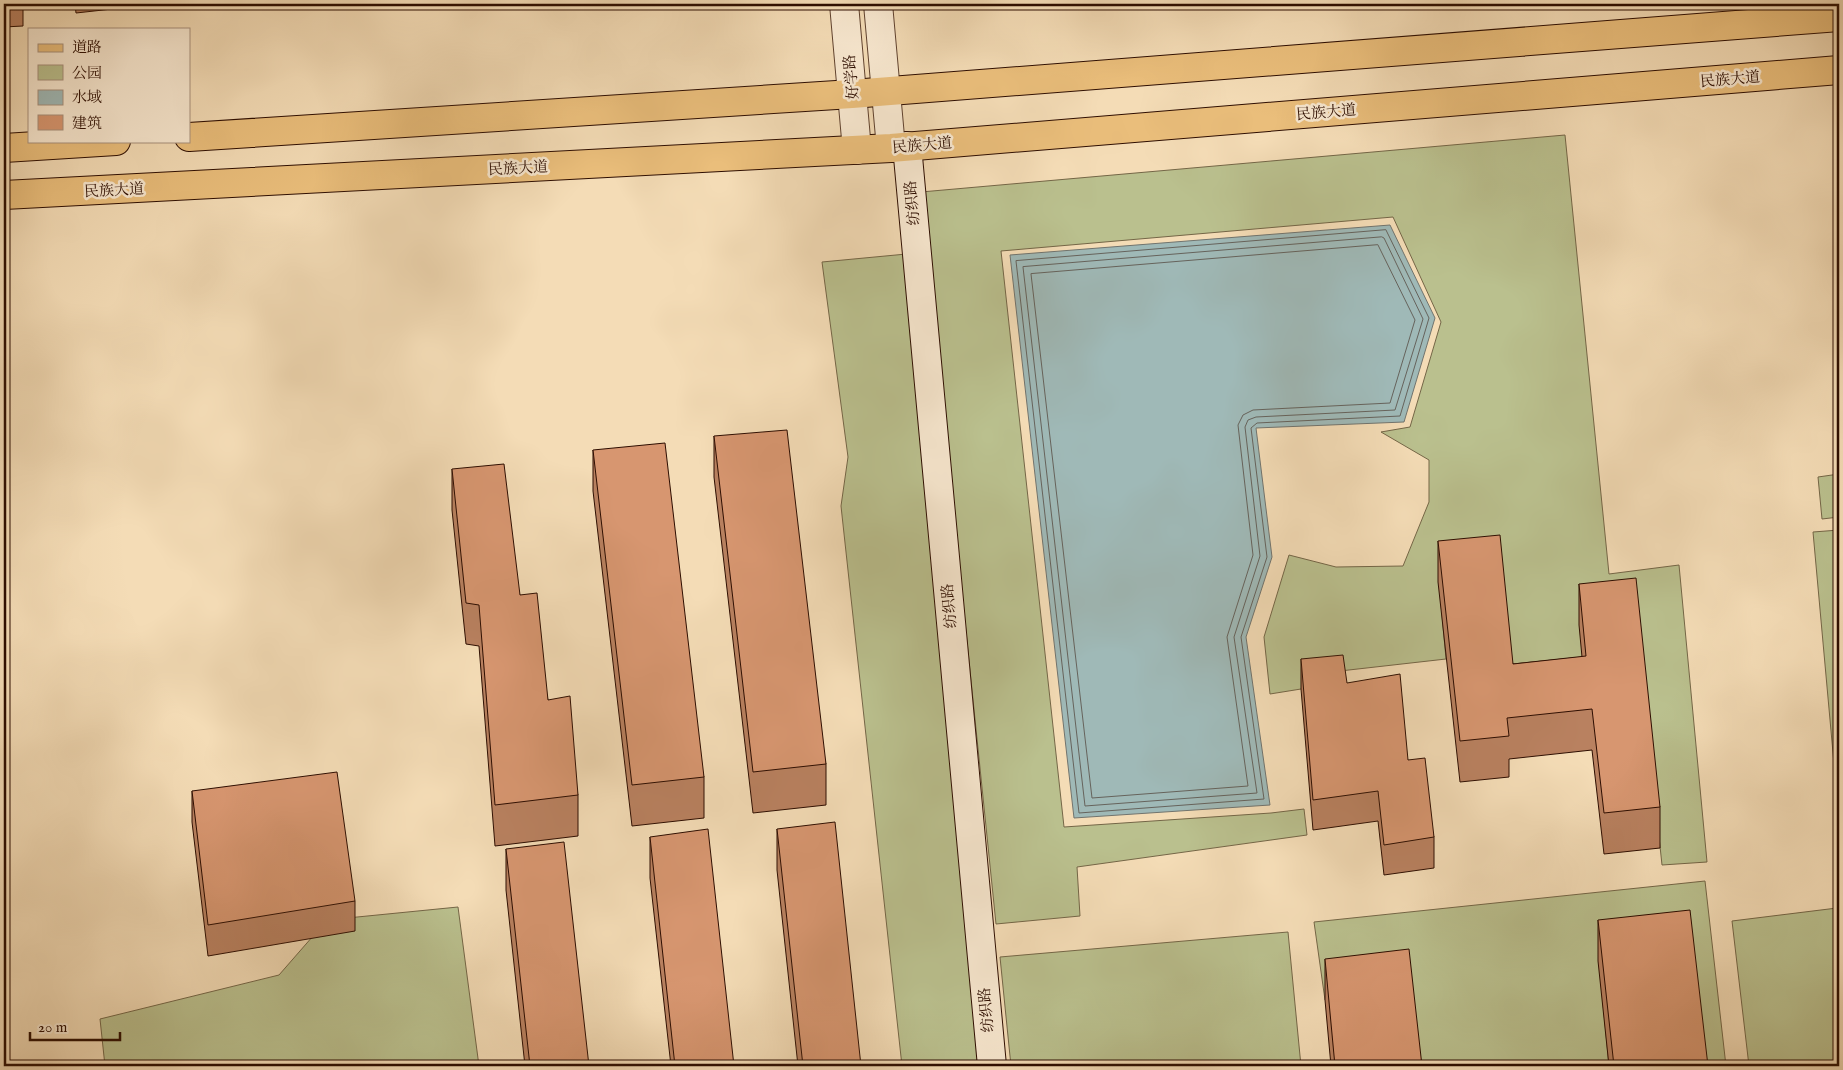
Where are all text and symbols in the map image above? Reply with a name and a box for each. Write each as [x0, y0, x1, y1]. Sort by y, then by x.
legend [28, 28, 190, 142]
text: 道路 [72, 38, 102, 57]
street label: 好学路 [840, 54, 863, 100]
text: 公园 [72, 64, 102, 83]
street label: 民族大道 [1699, 67, 1761, 92]
text: 水域 [72, 88, 102, 107]
street label: 民族大道 [1295, 100, 1357, 125]
text: 建筑 [72, 114, 102, 133]
street label: 民族大道 [891, 133, 953, 158]
street label: 民族大道 [488, 157, 548, 180]
street label: 民族大道 [84, 179, 144, 202]
street label: 纺织路 [901, 180, 924, 226]
street label: 纺织路 [938, 583, 961, 629]
street label: 纺织路 [975, 987, 998, 1033]
scale bar [30, 1010, 120, 1042]
text: 20 m [38, 1018, 68, 1037]

